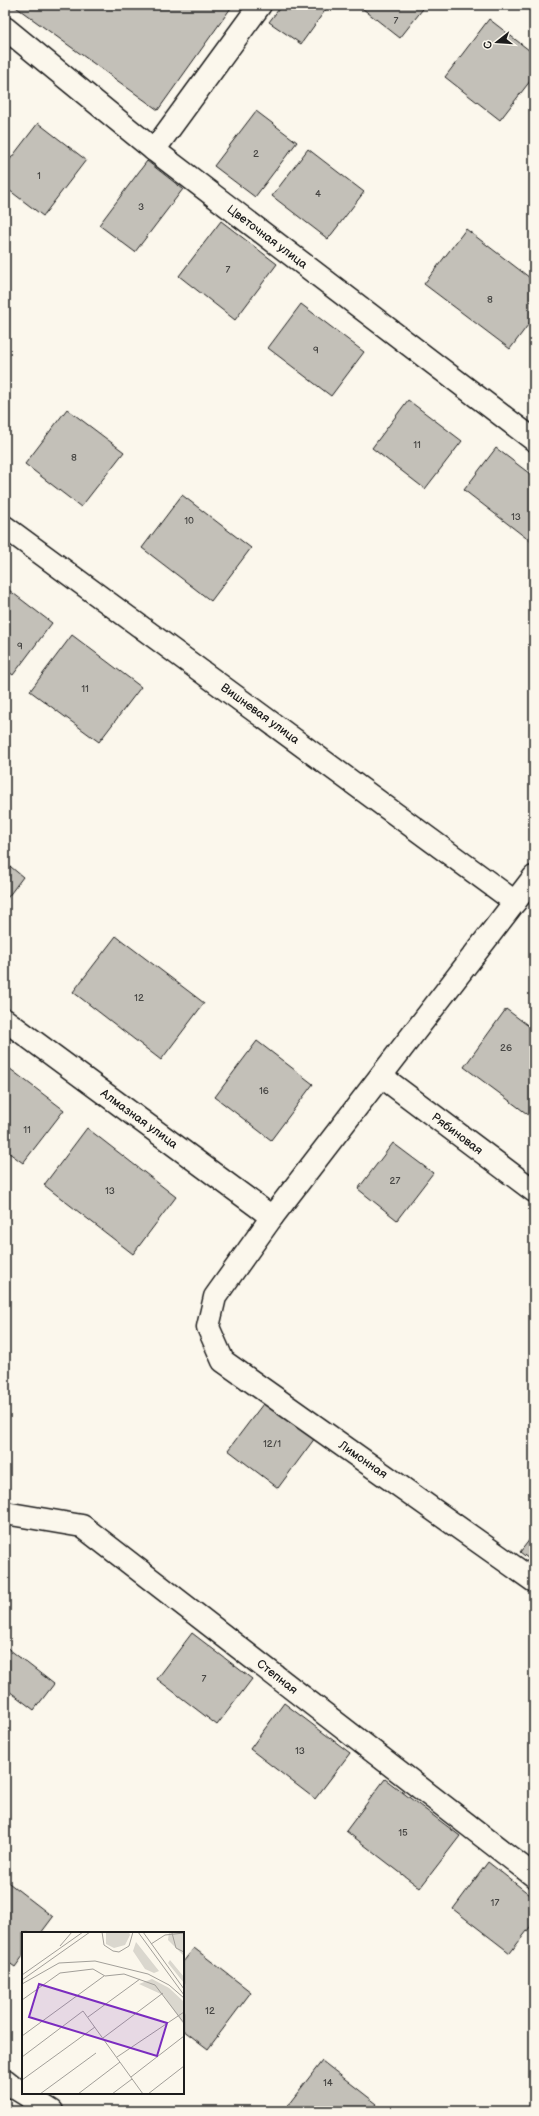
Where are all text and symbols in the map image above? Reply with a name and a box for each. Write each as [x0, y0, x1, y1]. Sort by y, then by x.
house number: 7 [394, 15, 399, 27]
north arrow [477, 22, 517, 62]
text: С [480, 39, 495, 50]
house number: 2 [253, 148, 259, 160]
house number: 1 [37, 170, 41, 182]
house number: 4 [315, 188, 321, 200]
house number: 3 [138, 201, 144, 213]
street label: Цветочная улица [224, 202, 310, 272]
house number: 7 [226, 264, 231, 276]
house number: 8 [487, 294, 493, 306]
house number: 9 [313, 344, 319, 356]
house number: 11 [413, 439, 421, 451]
house number: 8 [71, 452, 77, 464]
house number: 13 [511, 511, 521, 523]
house number: 10 [184, 515, 194, 527]
house number: 9 [17, 640, 23, 652]
street label: Вишневая улица [218, 680, 302, 748]
house number: 11 [81, 683, 89, 695]
house number: 12 [134, 992, 144, 1004]
house number: 26 [500, 1042, 512, 1054]
street label: Алмазная улица [97, 1085, 181, 1152]
house number: 16 [259, 1085, 269, 1097]
street label: Рябиновая [428, 1110, 486, 1158]
house number: 11 [23, 1124, 31, 1136]
house number: 27 [390, 1175, 400, 1187]
house number: 13 [105, 1185, 115, 1197]
street label: Лимонная [335, 1437, 390, 1482]
house number: 12/1 [263, 1438, 281, 1450]
street label: Степная [254, 1656, 301, 1698]
house number: 7 [202, 1673, 207, 1685]
house number: 13 [295, 1745, 305, 1757]
house number: 15 [398, 1827, 408, 1839]
house number: 17 [491, 1897, 499, 1909]
inset map [22, 1932, 184, 2094]
house number: 12 [205, 2005, 215, 2017]
house number: 14 [323, 2077, 333, 2089]

